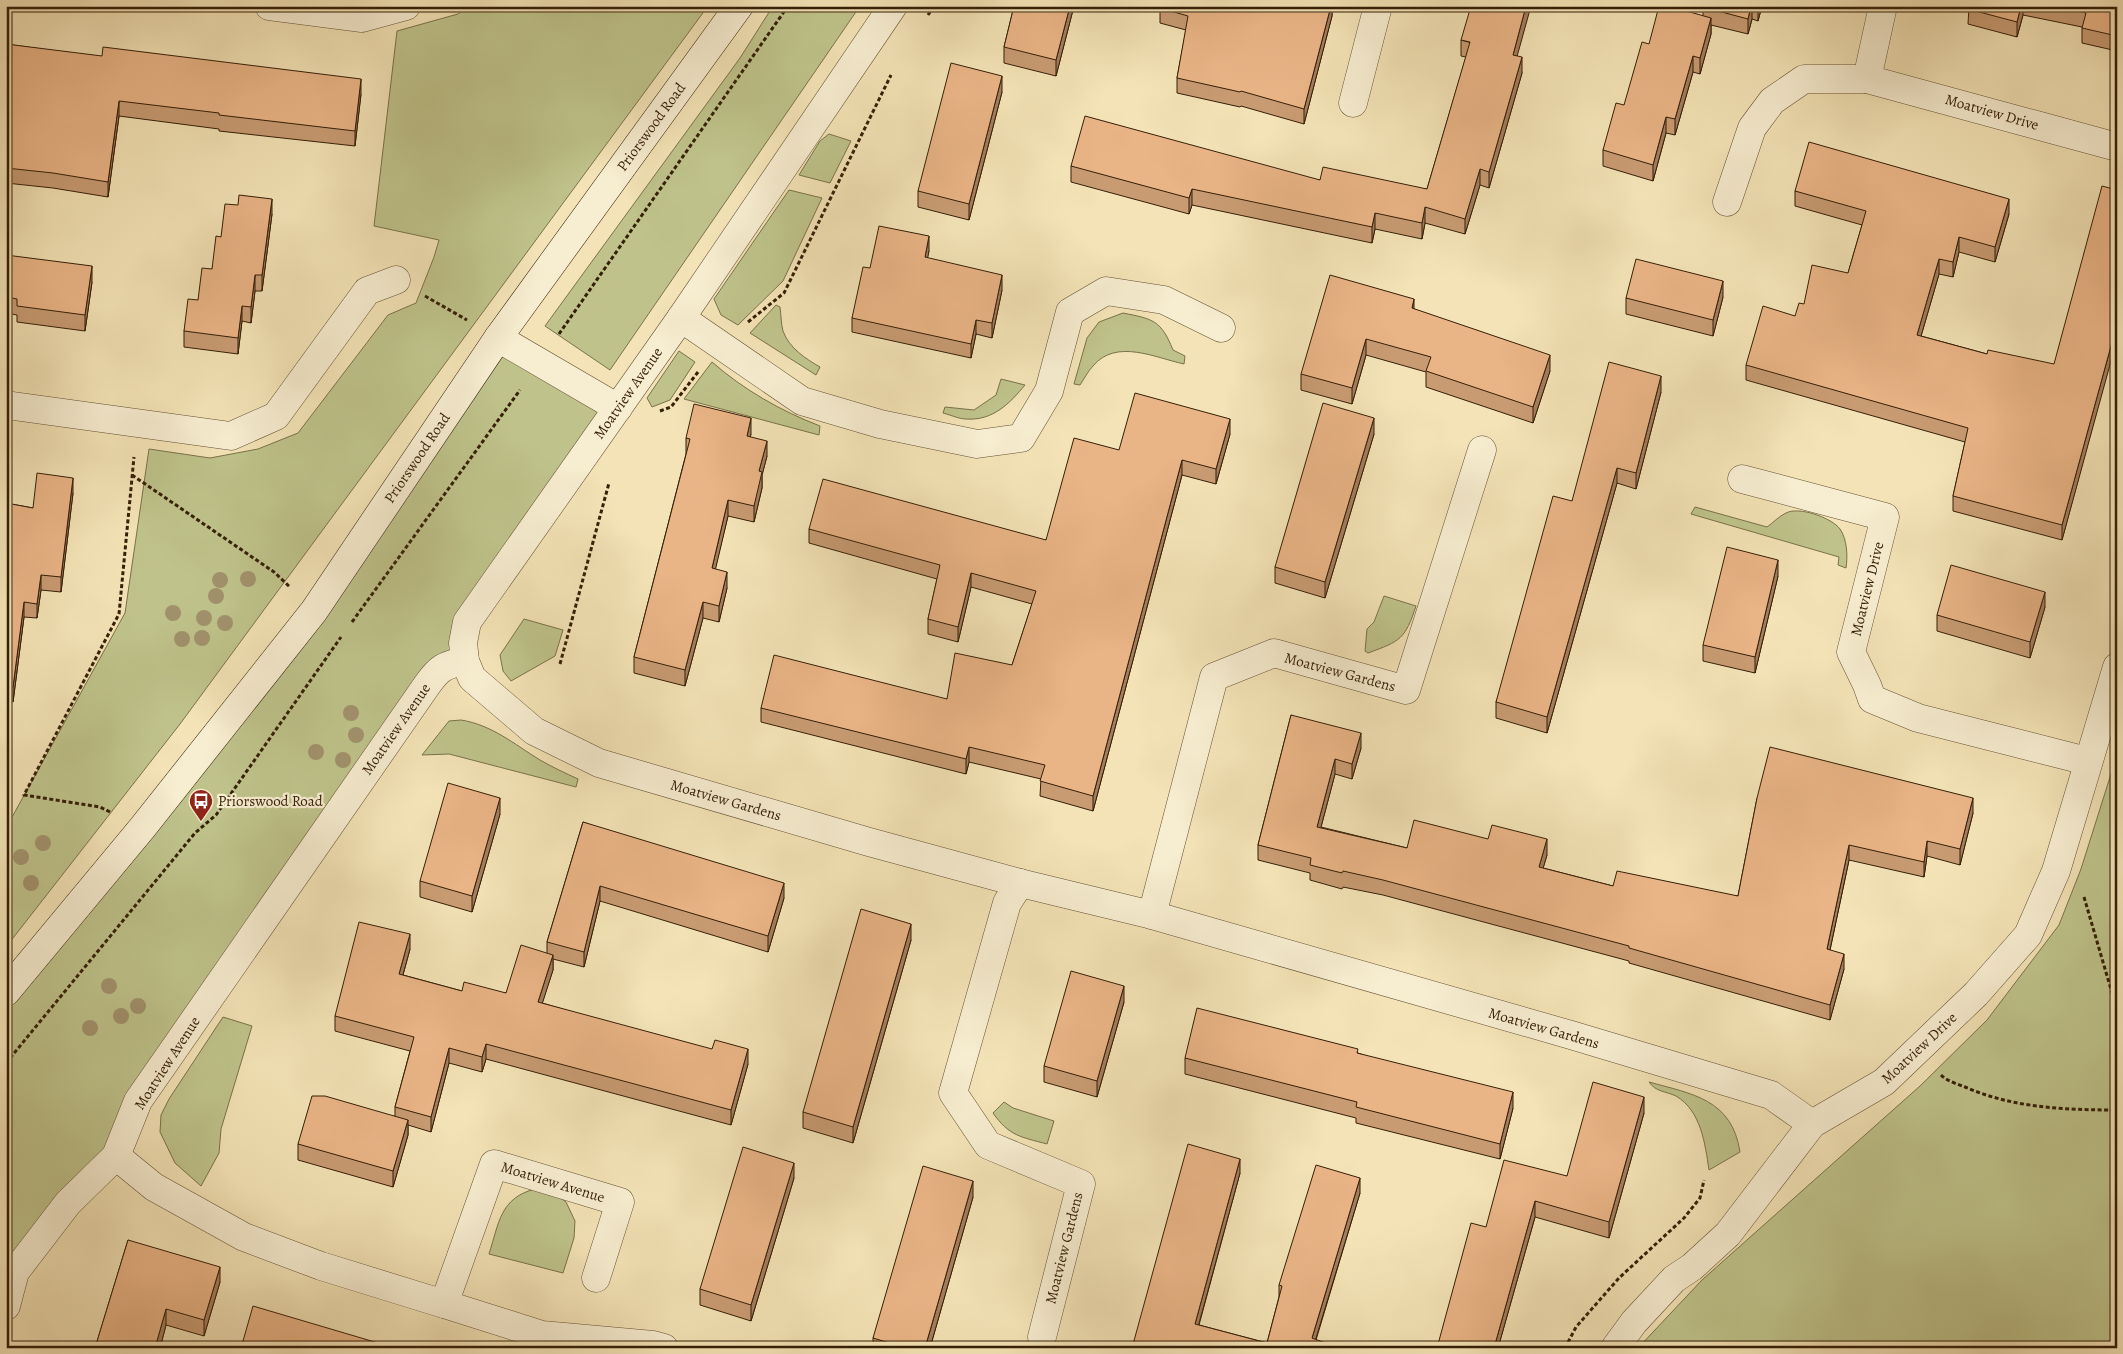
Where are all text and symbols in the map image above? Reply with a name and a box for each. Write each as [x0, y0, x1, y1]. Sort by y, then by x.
street label: Priorswood Road [612, 78, 690, 175]
street label: Moatview Drive [1943, 89, 2041, 135]
street label: Moatview Avenue [589, 343, 667, 443]
street label: Priorswood Road [379, 408, 455, 507]
street label: Moatview Drive [1846, 539, 1888, 638]
street label: Moatview Gardens [1282, 648, 1398, 696]
street label: Moatview Avenue [357, 679, 435, 779]
street label: Moatview Gardens [668, 775, 784, 825]
bus stop icon: Priorswood Road [188, 788, 214, 822]
place label: Priorswood Road [218, 791, 324, 811]
street label: Moatview Gardens [1486, 1003, 1602, 1053]
street label: Moatview Drive [1877, 1008, 1961, 1088]
street label: Moatview Avenue [129, 1012, 205, 1114]
street label: Moatview Avenue [499, 1157, 608, 1207]
street label: Moatview Gardens [1040, 1190, 1088, 1306]

